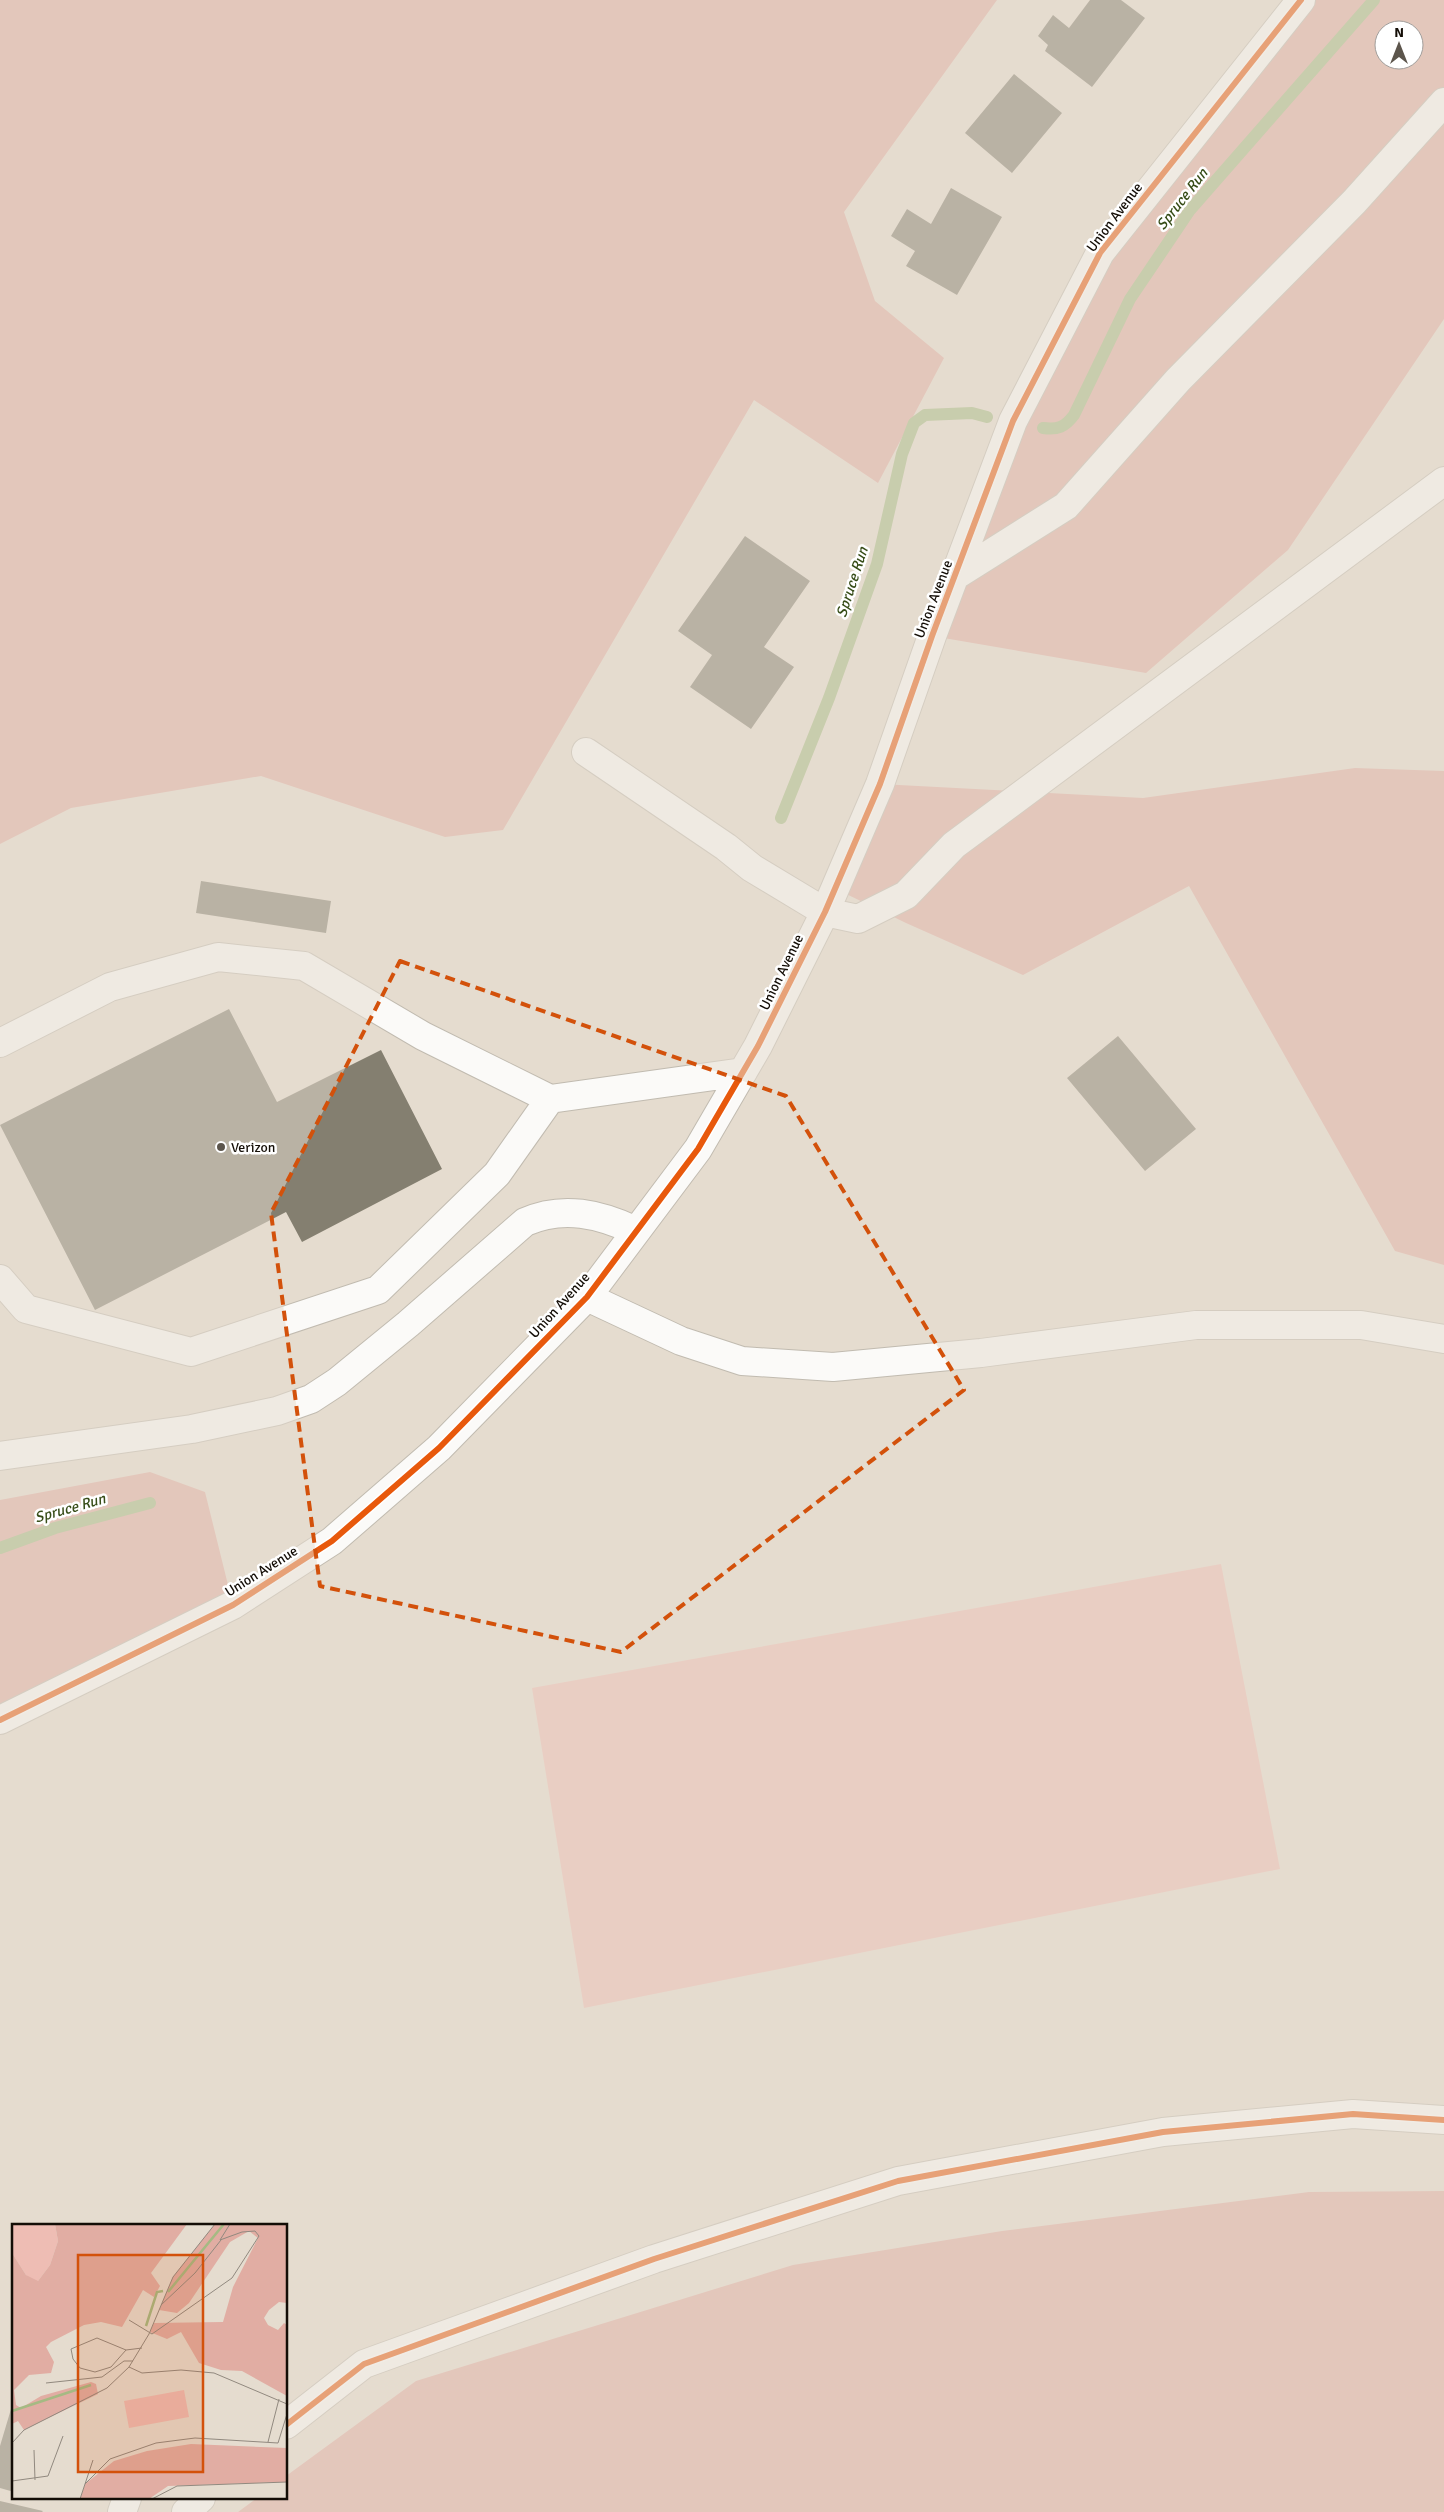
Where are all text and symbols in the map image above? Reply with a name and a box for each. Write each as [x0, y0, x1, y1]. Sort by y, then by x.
north arrow [1374, 20, 1424, 70]
text: N [1394, 24, 1404, 41]
water label: Spruce Run [1152, 164, 1212, 233]
street label: Union Avenue [1083, 179, 1146, 255]
water label: Spruce Run [832, 544, 872, 619]
street label: Union Avenue [911, 558, 956, 641]
street label: Union Avenue [756, 931, 807, 1013]
place label: Verizon [231, 1139, 276, 1156]
marker: Verizon [215, 1141, 227, 1153]
street label: Union Avenue [525, 1269, 593, 1342]
water label: Spruce Run [33, 1489, 108, 1527]
street label: Union Avenue [222, 1542, 301, 1601]
inset map [12, 2224, 288, 2500]

